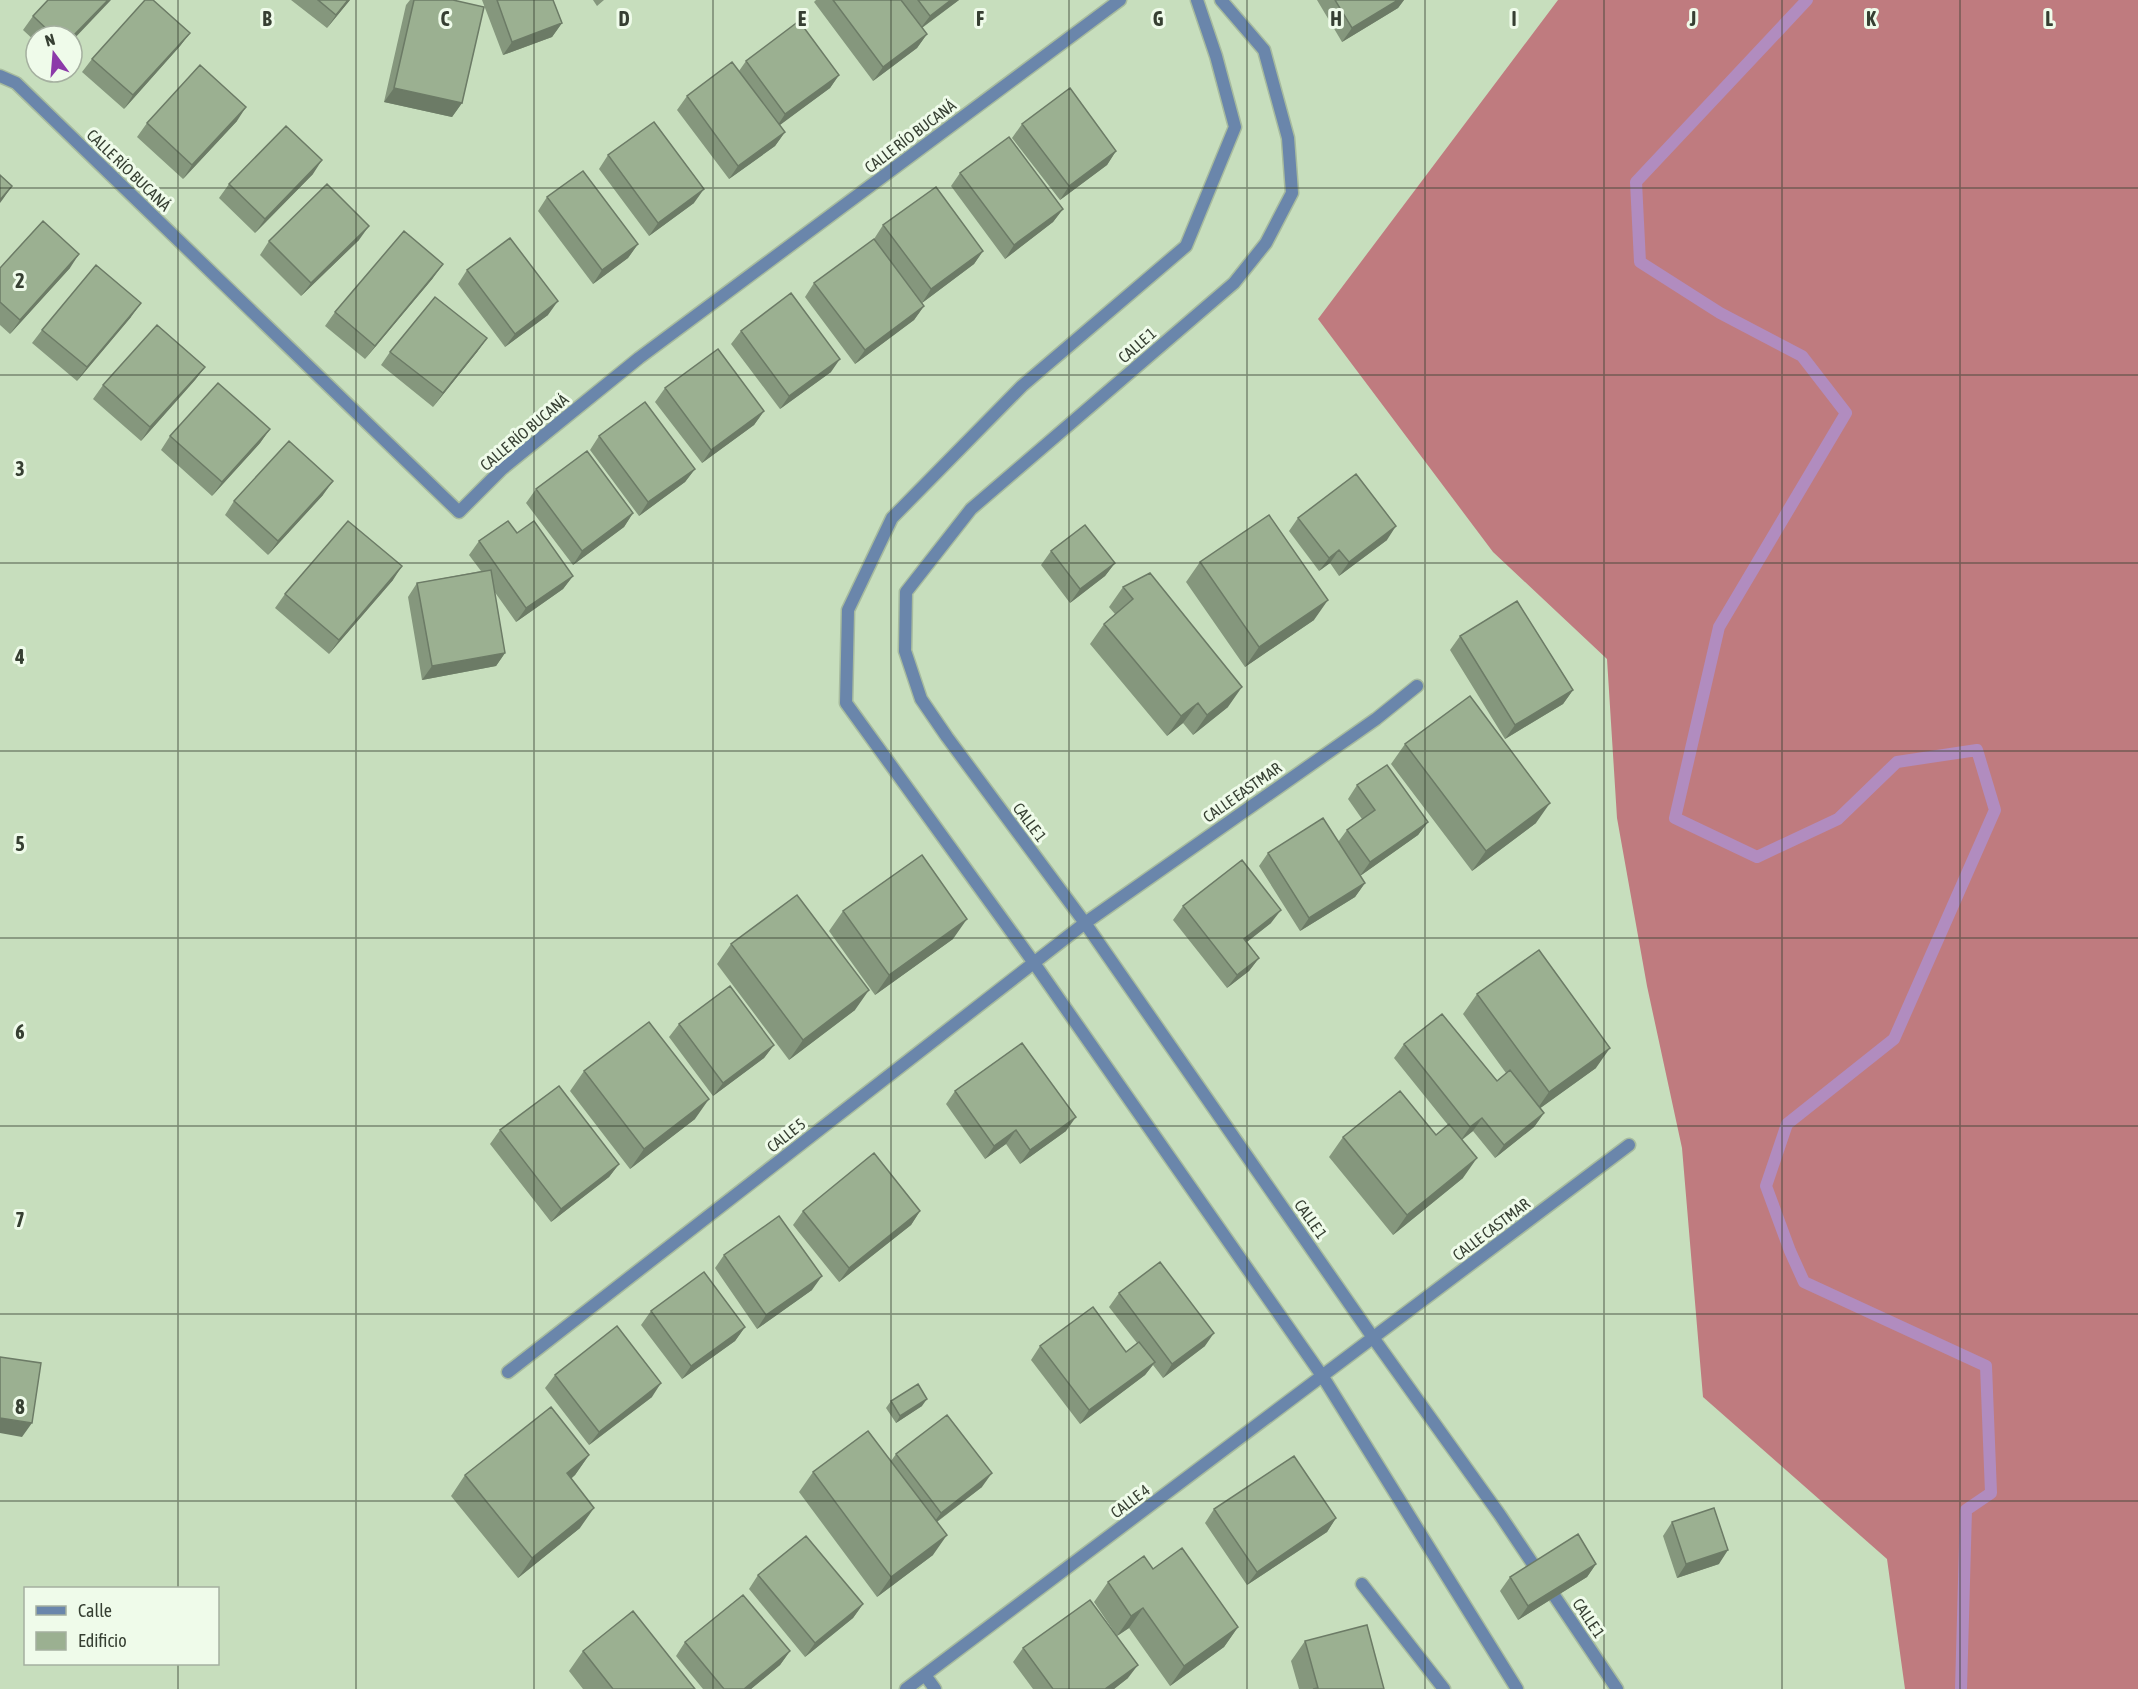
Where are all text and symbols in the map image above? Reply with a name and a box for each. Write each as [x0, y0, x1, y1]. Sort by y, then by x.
text: B [262, 7, 272, 30]
text: C [441, 7, 450, 30]
text: D [618, 7, 630, 30]
text: E [798, 7, 807, 30]
text: F [976, 7, 984, 30]
text: G [1153, 7, 1164, 30]
text: H [1330, 7, 1342, 30]
text: I [1511, 7, 1517, 30]
text: J [1689, 7, 1696, 30]
text: K [1866, 7, 1876, 30]
text: L [2045, 7, 2053, 30]
north arrow [24, 24, 84, 84]
text: N [43, 30, 57, 50]
street label: CALLE RÍO BUCANÁ [861, 96, 959, 176]
street label: CALLE RÍO BUCANÁ [83, 126, 175, 215]
text: 2 [15, 269, 25, 292]
street label: CALLE 1 [1115, 324, 1159, 366]
street label: CALLE RÍO BUCANÁ [476, 390, 572, 474]
text: 3 [15, 457, 25, 480]
text: 4 [14, 645, 25, 668]
street label: CALLE EASTMAR [1199, 758, 1285, 826]
street label: CALLE 1 [1010, 799, 1050, 845]
text: 5 [15, 832, 25, 855]
text: 6 [15, 1020, 25, 1043]
street label: CALLE 5 [763, 1114, 809, 1156]
street label: CALLE CASTMAR [1449, 1194, 1533, 1264]
street label: CALLE 1 [1291, 1196, 1331, 1242]
text: 7 [15, 1208, 25, 1231]
text: 8 [15, 1395, 25, 1418]
street label: CALLE 4 [1107, 1481, 1153, 1521]
legend [24, 1587, 219, 1665]
street label: CALLE 1 [1569, 1595, 1609, 1641]
text: Calle [78, 1600, 112, 1621]
text: Edificio [78, 1630, 127, 1651]

